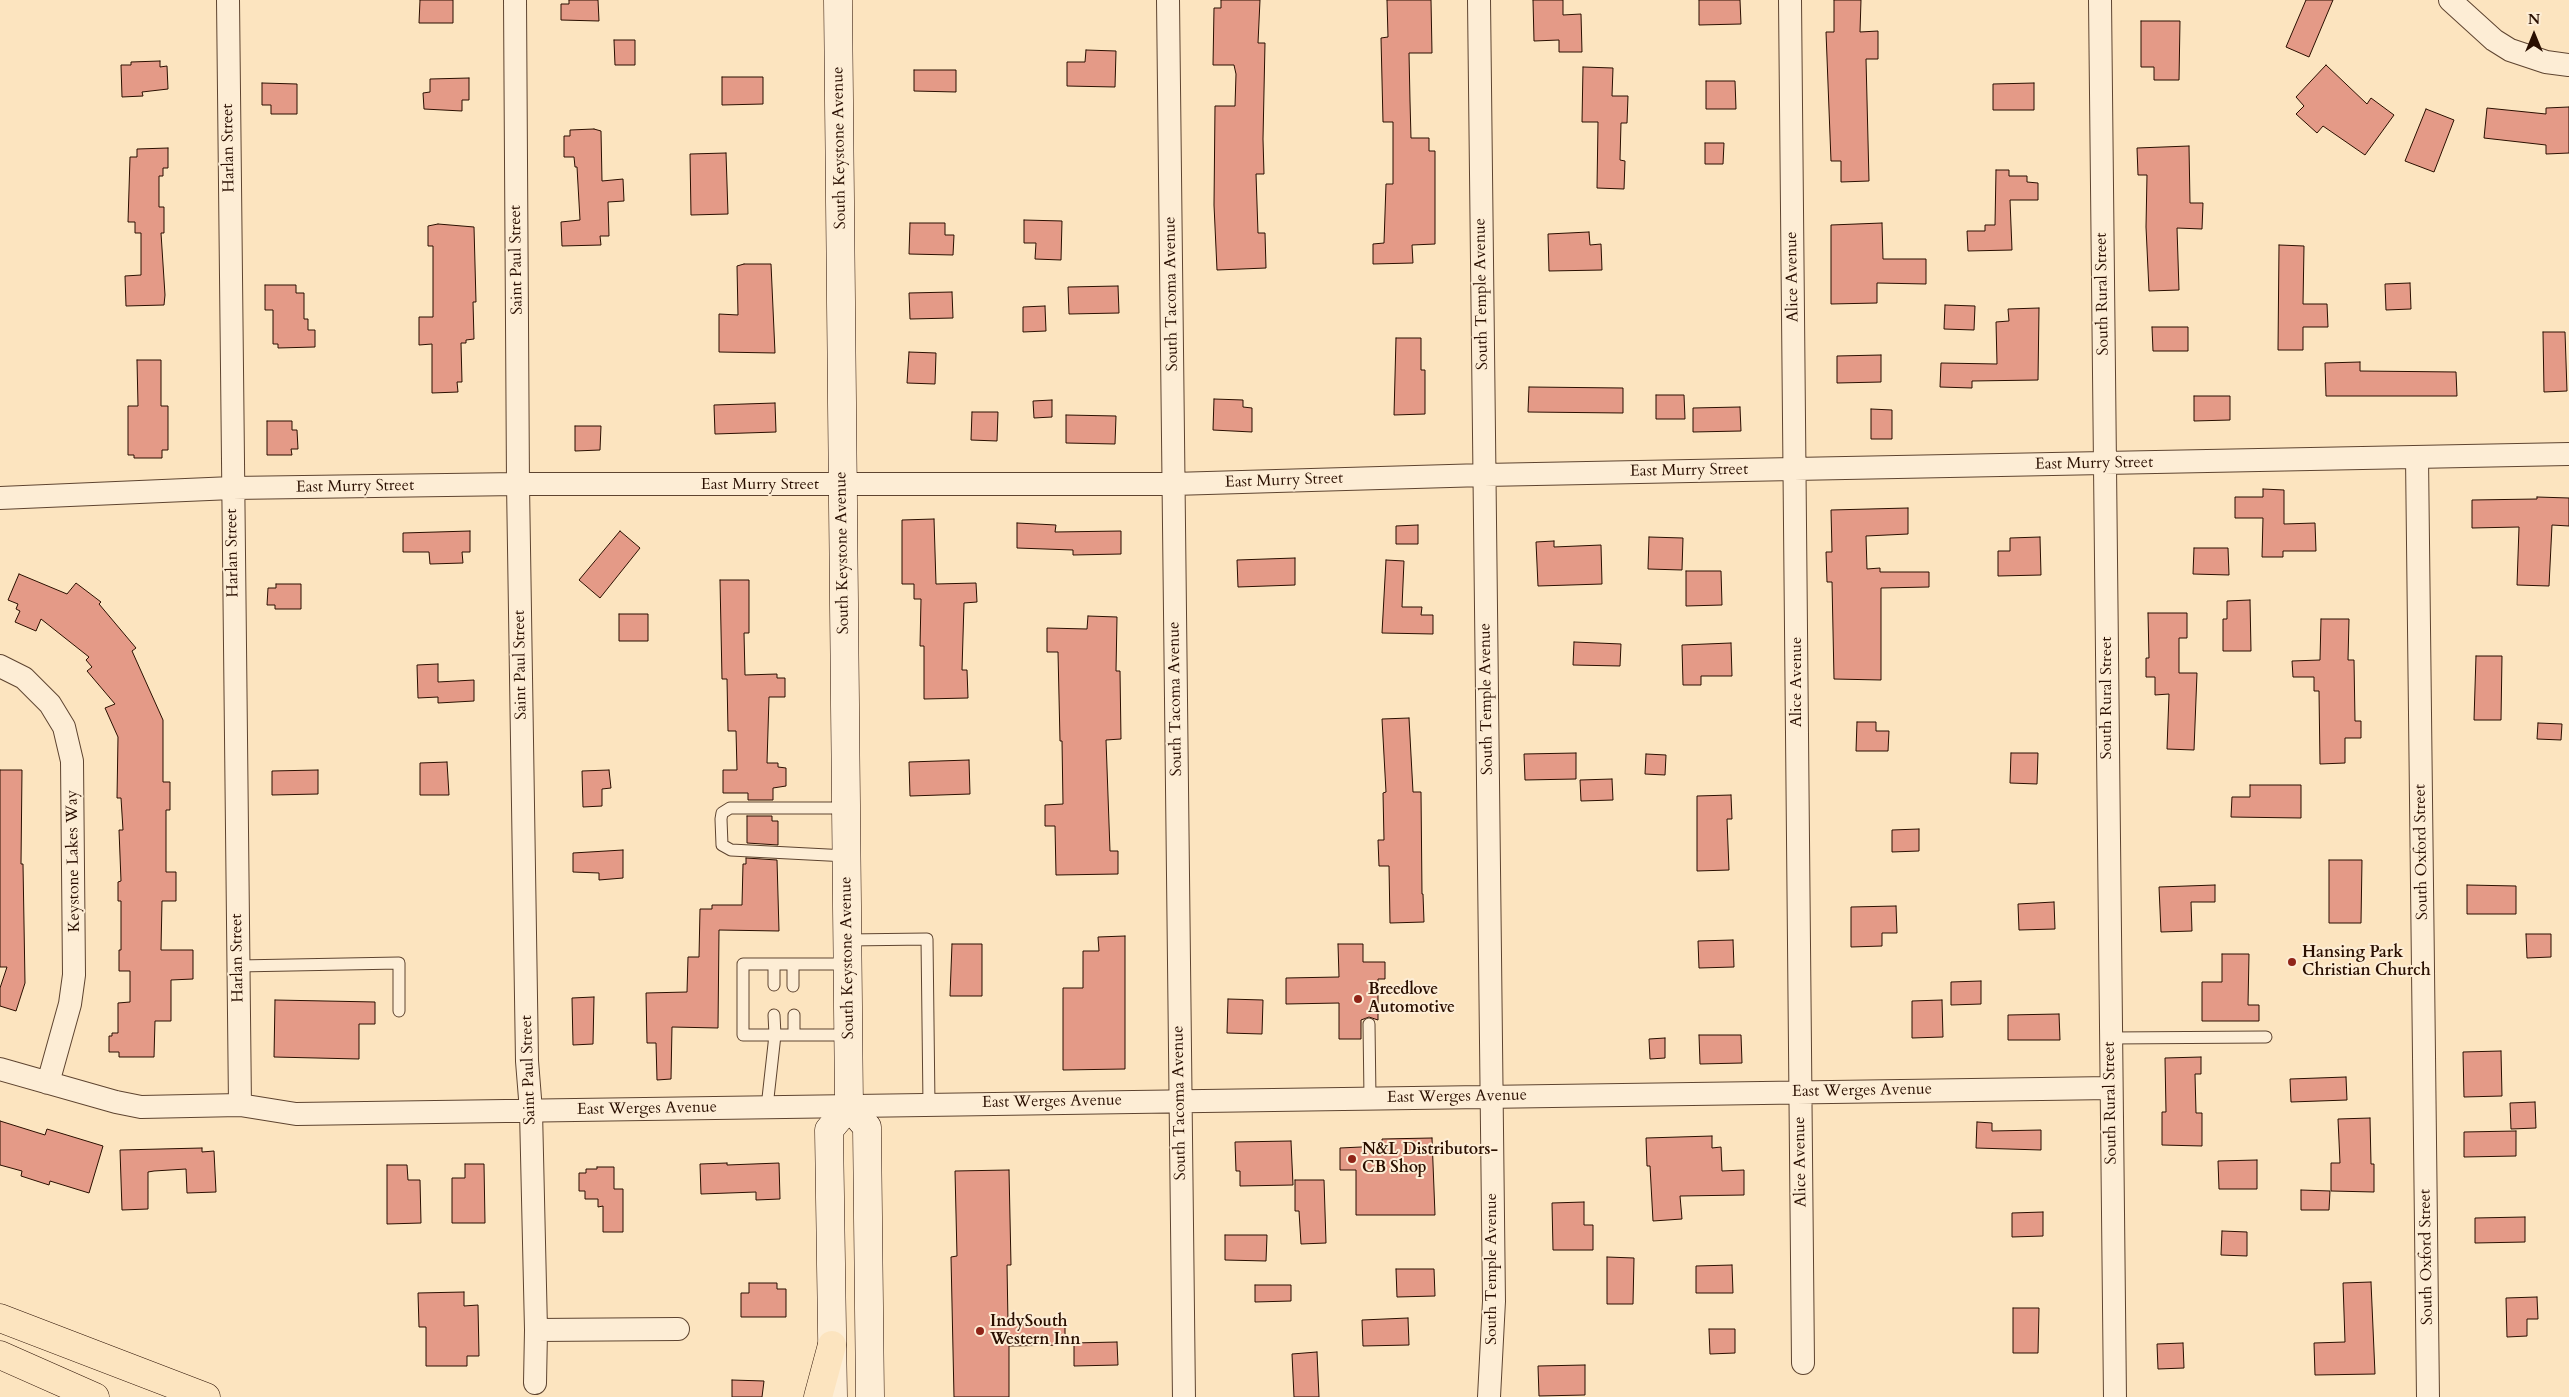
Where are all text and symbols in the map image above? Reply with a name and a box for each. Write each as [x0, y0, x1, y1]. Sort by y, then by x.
north arrow [2509, 10, 2559, 60]
text: N [2528, 10, 2540, 29]
street label: South Keystone Avenue [829, 66, 851, 230]
street label: Harlan Street [219, 103, 239, 193]
street label: Saint Paul Street [506, 205, 528, 315]
street label: South Tacoma Avenue [1161, 216, 1183, 372]
street label: South Temple Avenue [1471, 218, 1493, 370]
street label: Alice Avenue [1783, 231, 1803, 323]
street label: South Rural Street [2092, 232, 2114, 356]
street label: East Murry Street [2035, 453, 2153, 475]
street label: East Murry Street [1630, 460, 1748, 482]
street label: East Murry Street [1225, 469, 1343, 493]
street label: South Keystone Avenue [832, 471, 854, 635]
street label: East Murry Street [701, 475, 819, 495]
street label: East Murry Street [296, 476, 414, 498]
street label: Harlan Street [223, 508, 243, 598]
street label: Saint Paul Street [510, 610, 532, 720]
street label: South Tacoma Avenue [1165, 621, 1187, 777]
street label: South Temple Avenue [1476, 623, 1498, 775]
street label: South Rural Street [2097, 636, 2117, 760]
street label: Alice Avenue [1787, 637, 1807, 727]
street label: South Oxford Street [2411, 784, 2433, 920]
street label: Keystone Lakes Way [63, 790, 85, 932]
street label: South Keystone Avenue [837, 876, 859, 1040]
street label: Harlan Street [228, 913, 248, 1003]
place label: Hansing Park Christian Church [2302, 943, 2431, 981]
marker: Hansing Park Christian Church [2286, 956, 2298, 968]
place label: Breedlove Automotive [1368, 980, 1455, 1018]
marker: Breedlove Automotive [1352, 993, 1364, 1005]
street label: Saint Paul Street [517, 1015, 541, 1125]
street label: South Tacoma Avenue [1169, 1025, 1191, 1181]
street label: South Rural Street [2100, 1041, 2122, 1165]
street label: East Werges Avenue [1792, 1080, 1932, 1102]
street label: East Werges Avenue [1387, 1086, 1527, 1108]
street label: East Werges Avenue [982, 1091, 1122, 1113]
street label: East Werges Avenue [577, 1098, 717, 1120]
street label: Alice Avenue [1791, 1116, 1811, 1208]
place label: N&L Distributors- CB Shop [1362, 1140, 1498, 1178]
marker: N&L Distributors- CB Shop [1346, 1153, 1358, 1165]
street label: South Oxford Street [2416, 1189, 2438, 1325]
street label: South Temple Avenue [1482, 1193, 1502, 1345]
place label: IndySouth Western Inn [990, 1312, 1081, 1350]
marker: IndySouth Western Inn [974, 1325, 986, 1337]

